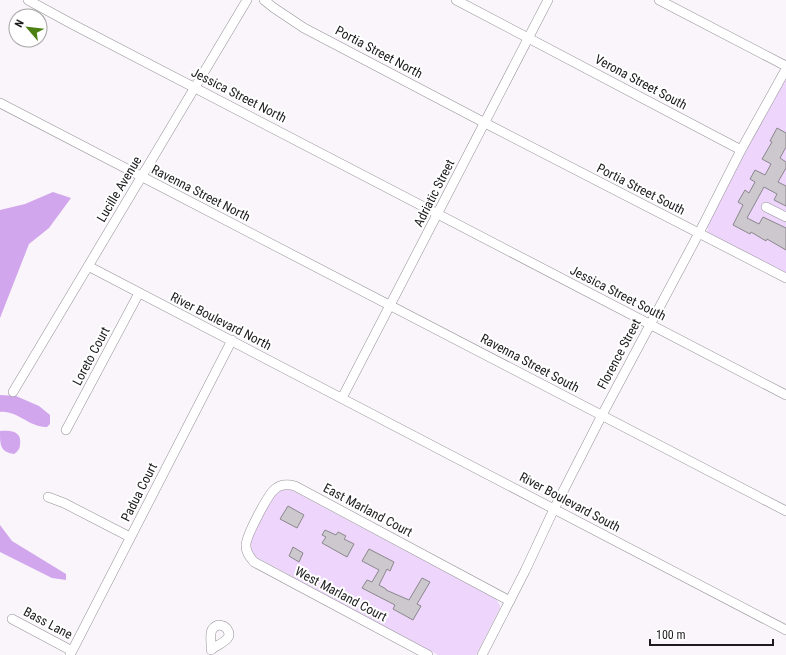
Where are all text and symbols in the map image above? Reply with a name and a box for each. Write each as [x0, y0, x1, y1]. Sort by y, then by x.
north arrow [8, 8, 48, 48]
text: N [12, 17, 27, 30]
street label: Portia Street North [333, 23, 425, 81]
street label: Verona Street South [592, 51, 690, 113]
street label: Jessica Street North [189, 65, 289, 125]
street label: Lucille Avenue [94, 154, 144, 224]
street label: Adriatic Street [411, 157, 457, 229]
street label: Portia Street South [594, 160, 688, 218]
street label: Ravenna Street North [149, 162, 253, 224]
street label: Jessica Street South [568, 262, 668, 324]
street label: River Boulevard North [168, 289, 274, 353]
street label: Florence Street [594, 316, 644, 392]
street label: Loreto Court [69, 324, 113, 388]
street label: Ravenna Street South [478, 331, 582, 395]
street label: Padua Court [118, 460, 160, 524]
street label: River Boulevard South [517, 469, 623, 535]
street label: East Marland Court [321, 480, 415, 540]
street label: West Marland Court [293, 563, 390, 625]
street label: Bass Lane [21, 604, 75, 642]
scale bar [650, 621, 773, 647]
text: 100 m [656, 628, 686, 642]

